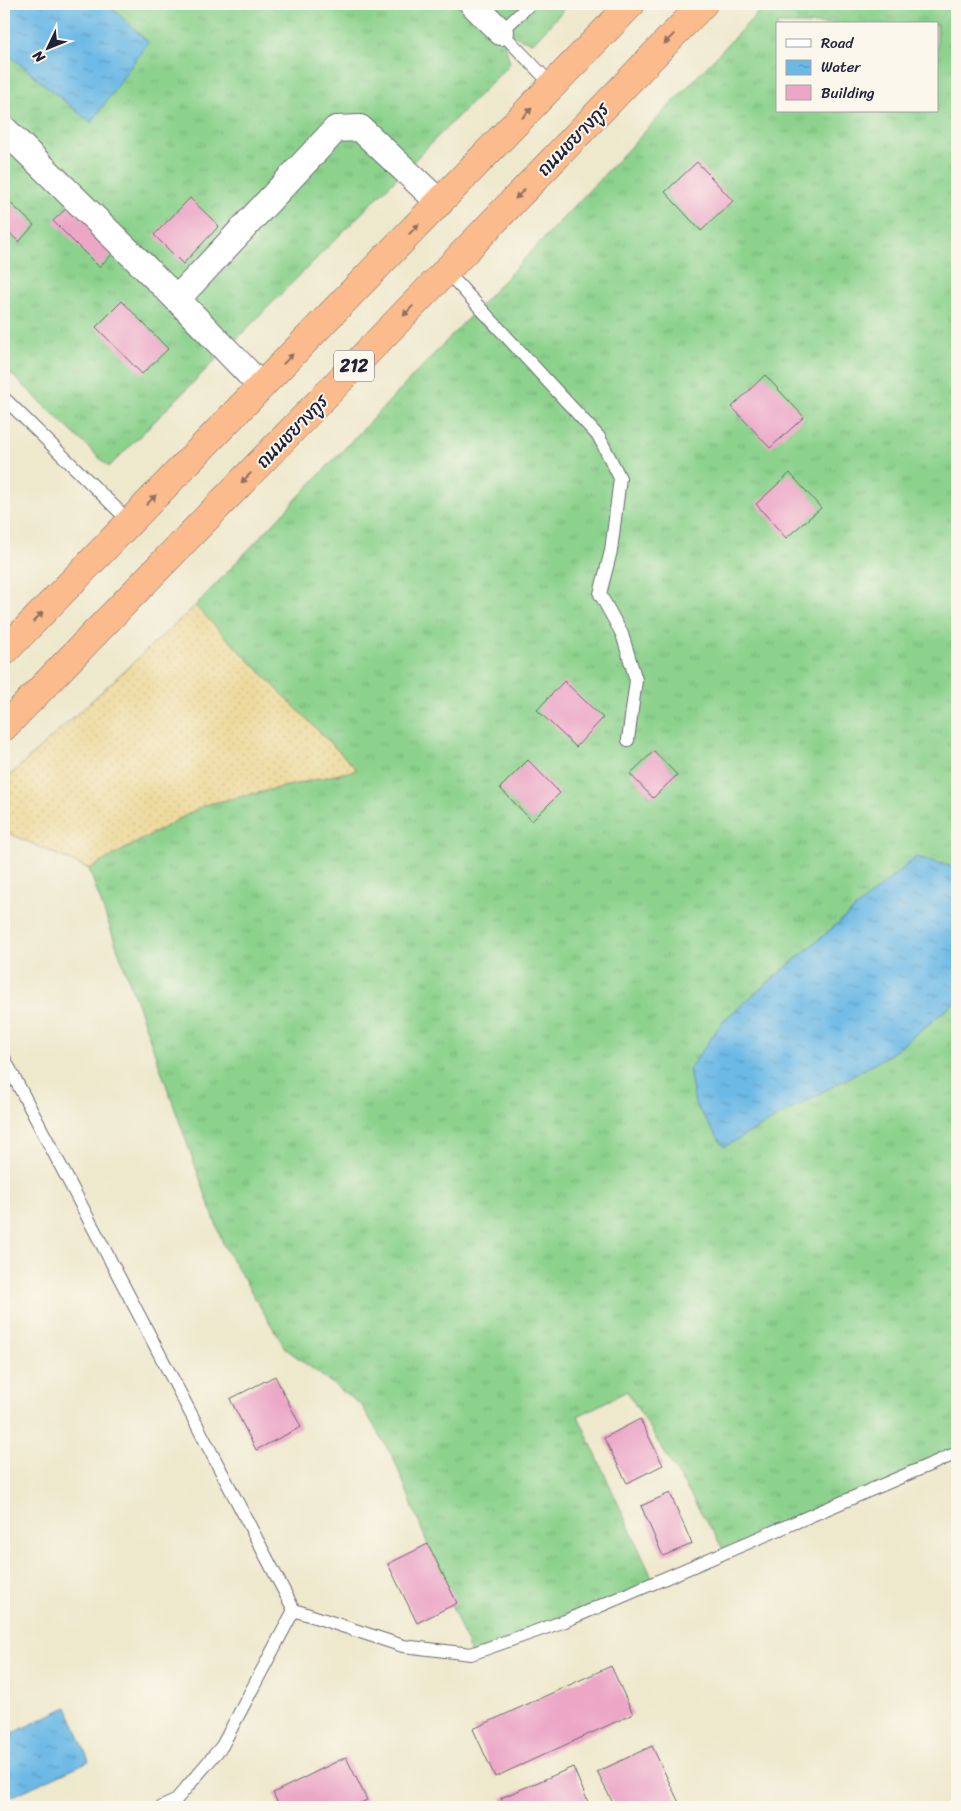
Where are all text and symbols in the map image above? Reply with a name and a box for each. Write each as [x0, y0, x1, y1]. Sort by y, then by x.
north arrow [22, 22, 72, 72]
legend [776, 22, 938, 112]
text: Road [821, 30, 854, 56]
one-way arrow [663, 33, 675, 45]
text: N [26, 44, 52, 69]
text: Water [821, 54, 861, 80]
text: Building [821, 80, 875, 106]
street label: ถนนชยางกูร [529, 93, 618, 184]
one-way arrow [521, 107, 533, 119]
one-way arrow [514, 188, 526, 200]
one-way arrow [408, 224, 420, 236]
one-way arrow [402, 305, 414, 317]
road number: 212 [334, 351, 374, 382]
one-way arrow [282, 353, 294, 365]
street label: ถนนชยางกูร [248, 385, 337, 476]
one-way arrow [240, 472, 252, 484]
one-way arrow [145, 495, 157, 507]
one-way arrow [32, 611, 44, 623]

